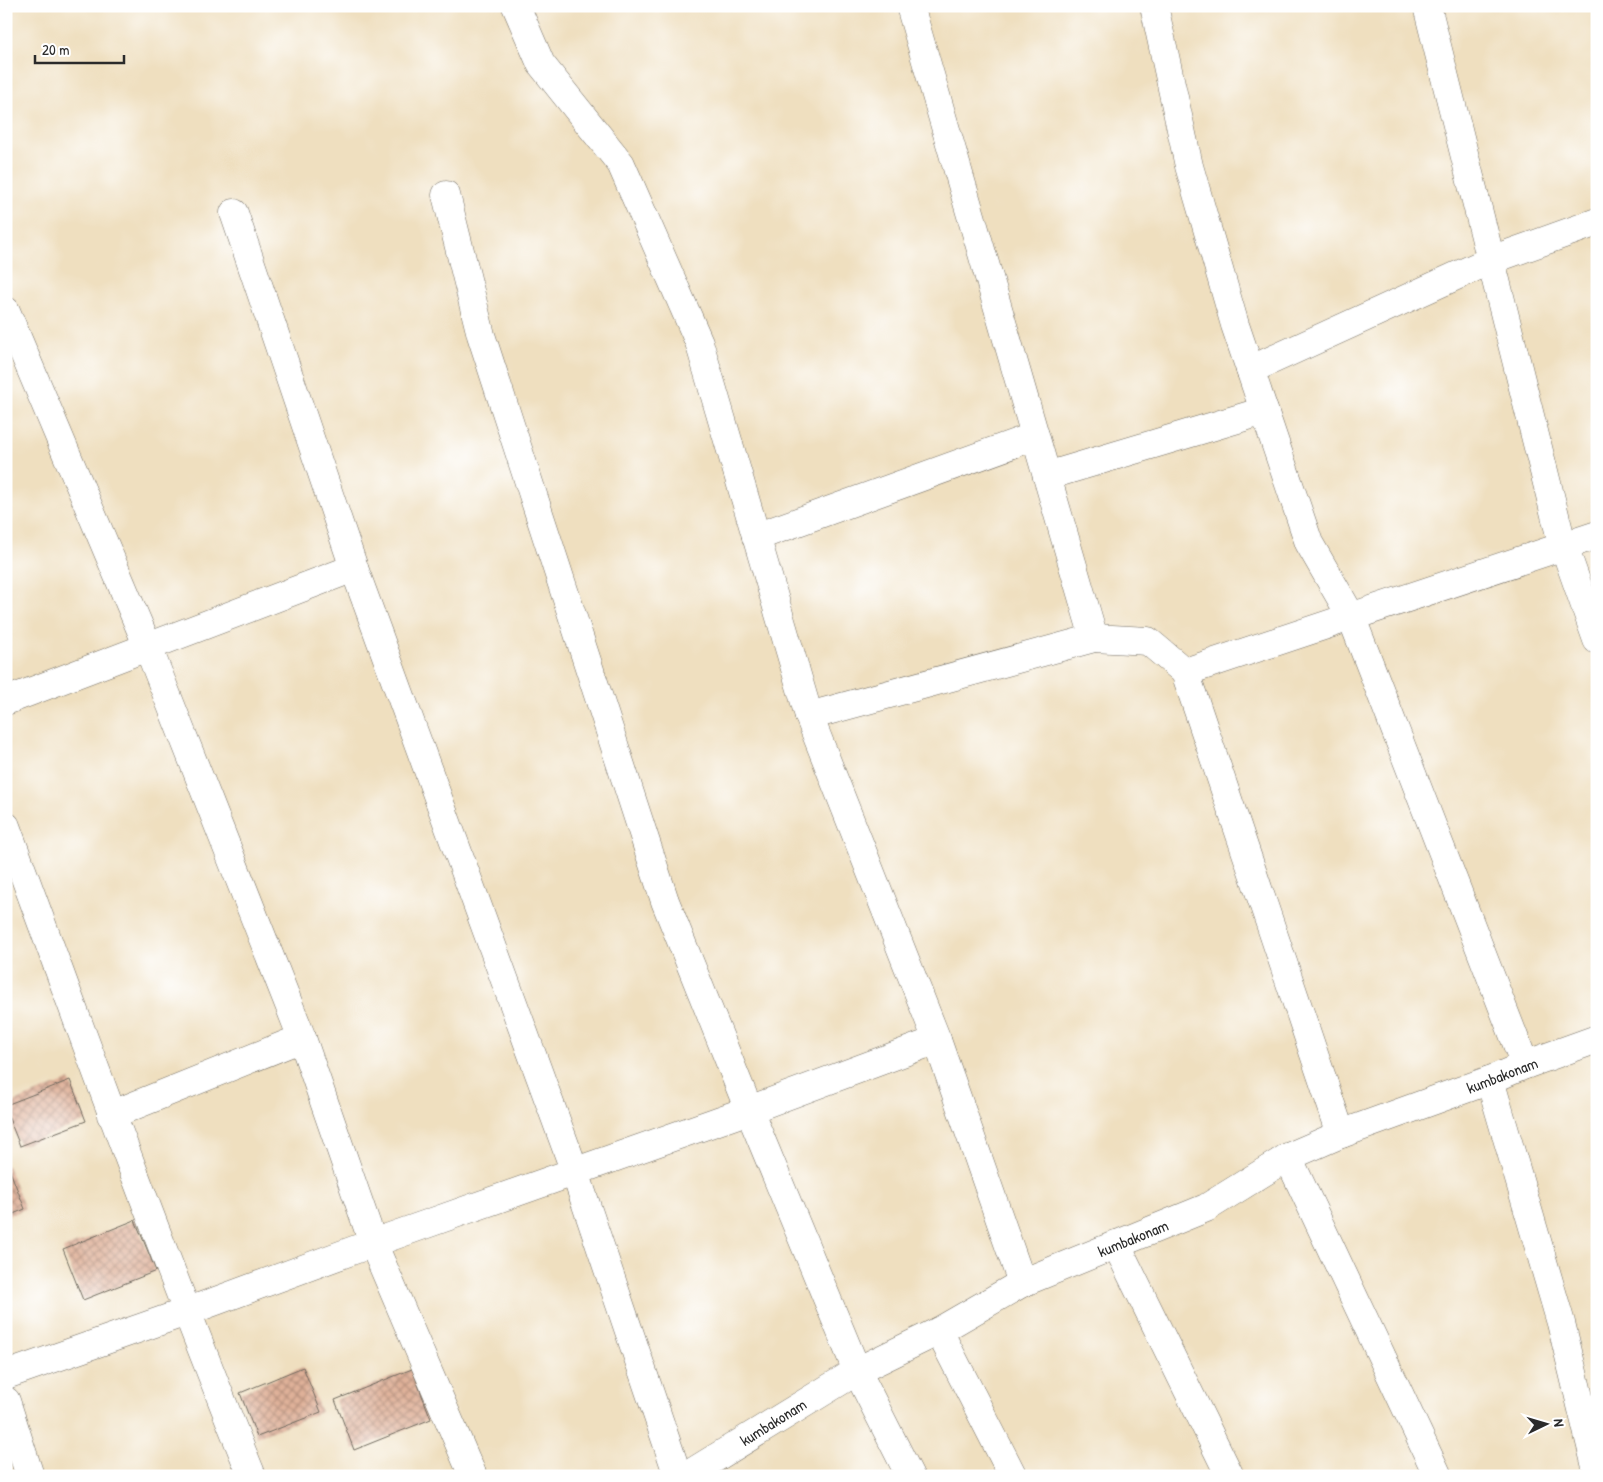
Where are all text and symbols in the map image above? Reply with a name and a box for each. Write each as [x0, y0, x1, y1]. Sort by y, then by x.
scale bar [35, 32, 124, 64]
text: 20 m [42, 39, 69, 60]
street label: kumbakonam [1463, 1051, 1541, 1099]
street label: kumbakonam [1094, 1214, 1172, 1262]
street label: kumbakonam [736, 1393, 810, 1451]
north arrow [1520, 1400, 1570, 1450]
text: N [1550, 1418, 1569, 1428]

